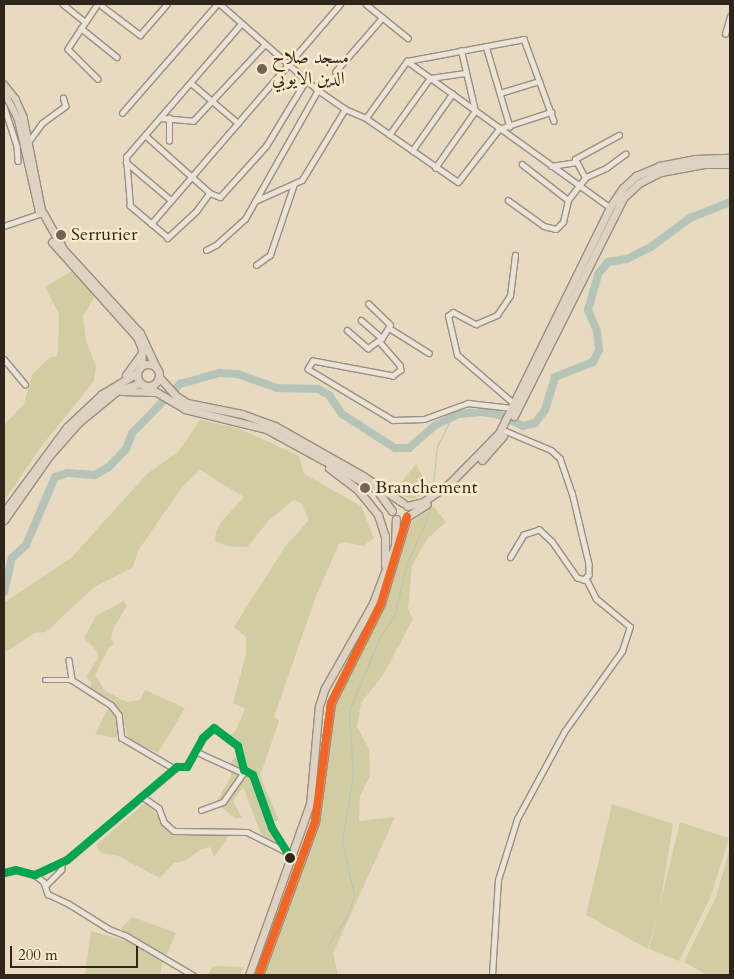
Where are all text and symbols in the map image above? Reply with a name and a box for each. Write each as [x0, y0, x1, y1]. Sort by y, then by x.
place label: مسجد صلاح الدين الايوبي [272, 48, 349, 90]
marker: مسجد صلاح الدين الايوبي [256, 63, 268, 75]
place label: Serrurier [71, 224, 138, 246]
marker: Serrurier [55, 229, 67, 241]
place label: Branchement [375, 477, 477, 499]
marker: Branchement [359, 482, 371, 494]
unlabelled marker [285, 853, 295, 863]
scale bar [12, 936, 140, 968]
text: 200 m [18, 945, 58, 965]

